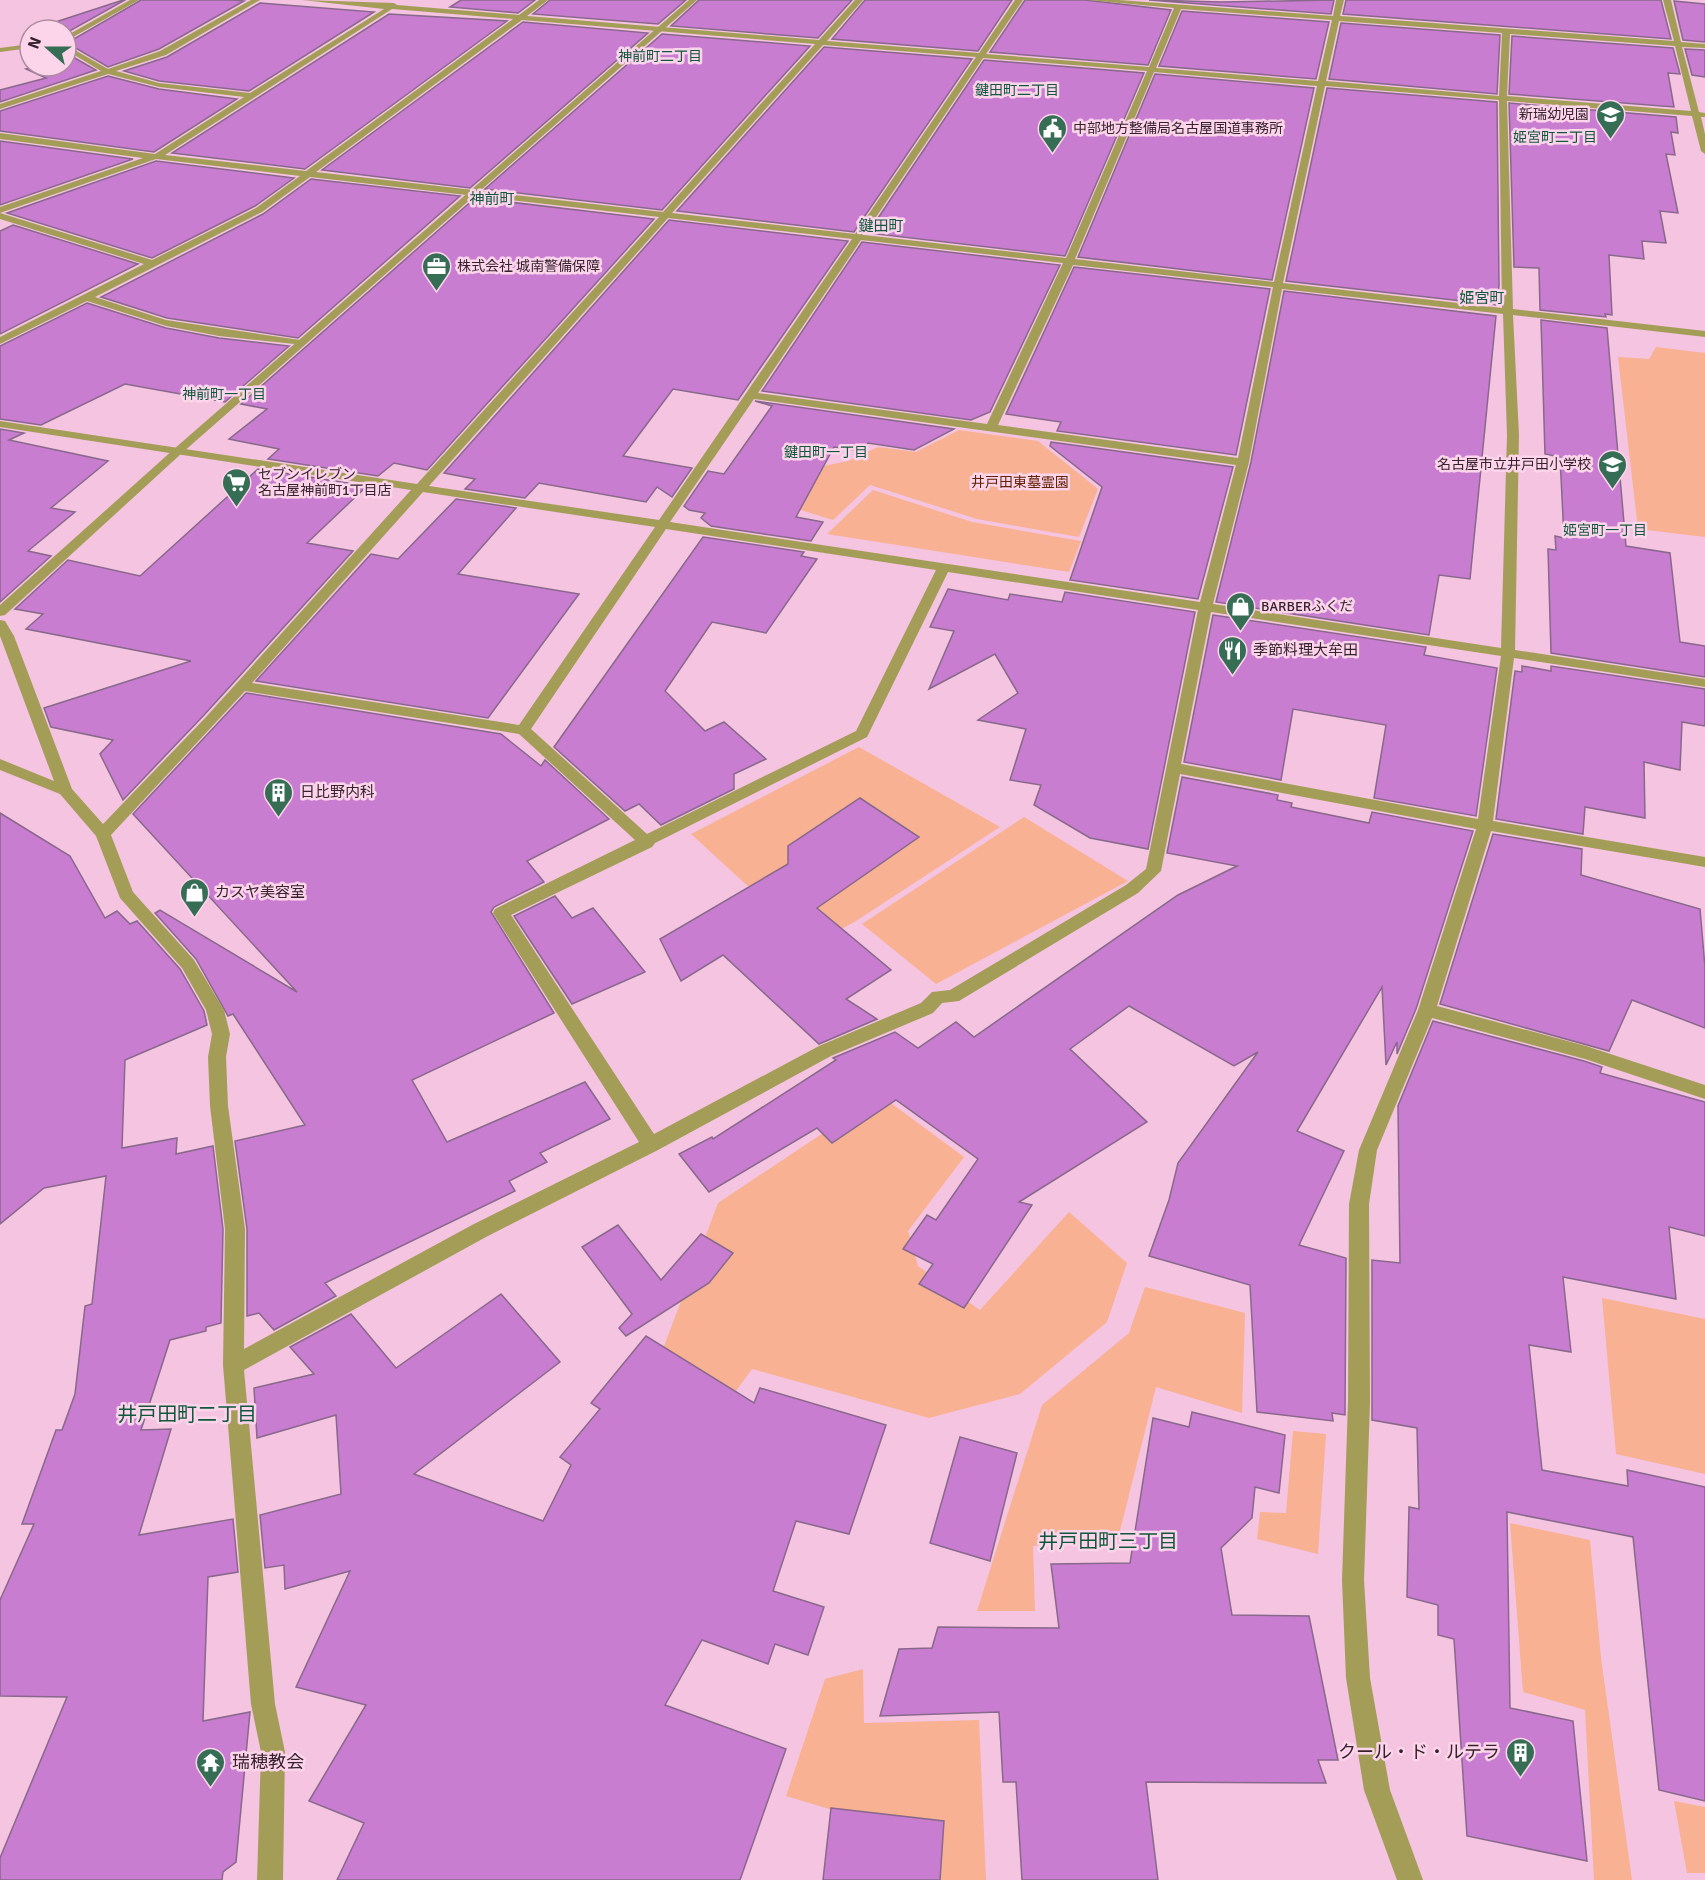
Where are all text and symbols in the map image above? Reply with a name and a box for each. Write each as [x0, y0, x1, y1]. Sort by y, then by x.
north arrow [18, 18, 78, 78]
text: N [24, 34, 46, 52]
district label: 神前町二丁目 [618, 48, 702, 65]
district label: 鍵田町二丁目 [975, 82, 1059, 99]
school or university icon: 新瑞幼児園 [1594, 98, 1626, 140]
place label: 新瑞幼児園 [1519, 106, 1589, 123]
public building icon: 中部地方整備局名古屋国道事務所 [1036, 112, 1068, 154]
place label: 中部地方整備局名古屋国道事務所 [1073, 120, 1283, 137]
district label: 姫宮町二丁目 [1513, 129, 1597, 146]
district label: 神前町 [469, 190, 515, 208]
district label: 鍵田町 [858, 217, 904, 235]
office icon: 株式会社 城南警備保障 [420, 250, 452, 292]
place label: 株式会社 城南警備保障 [457, 258, 600, 275]
district label: 姫宮町 [1459, 289, 1505, 307]
district label: 神前町一丁目 [182, 386, 266, 403]
district label: 鍵田町一丁目 [784, 444, 868, 461]
school or university icon: 名古屋市立井戸田小学校 [1596, 448, 1628, 490]
place label: 名古屋市立井戸田小学校 [1437, 456, 1591, 473]
supermarket icon: セブンイレブン 名古屋神前町1丁目店 [221, 466, 253, 508]
place label: セブンイレブン 名古屋神前町1丁目店 [258, 466, 392, 499]
park label: 井戸田東墓霊園 [971, 474, 1069, 491]
district label: 姫宮町一丁目 [1563, 522, 1647, 539]
shop icon: BARBERふくだ [1224, 590, 1256, 632]
place label: BARBERふくだ [1261, 598, 1353, 615]
restaurant icon: 季節料理大牟田 [1216, 634, 1248, 676]
place label: 季節料理大牟田 [1253, 641, 1358, 659]
building icon: 日比野内科 [263, 776, 295, 818]
place label: 日比野内科 [300, 783, 375, 801]
shop icon: カスヤ美容室 [178, 876, 210, 918]
place label: カスヤ美容室 [215, 883, 305, 901]
district label: 井戸田町二丁目 [117, 1402, 257, 1427]
district label: 井戸田町三丁目 [1038, 1529, 1178, 1554]
building icon: クール・ド・ルテラ [1505, 1736, 1537, 1778]
place label: クール・ド・ルテラ [1338, 1741, 1500, 1763]
temple icon: 瑞穂教会 [195, 1746, 227, 1788]
place label: 瑞穂教会 [232, 1751, 304, 1773]

